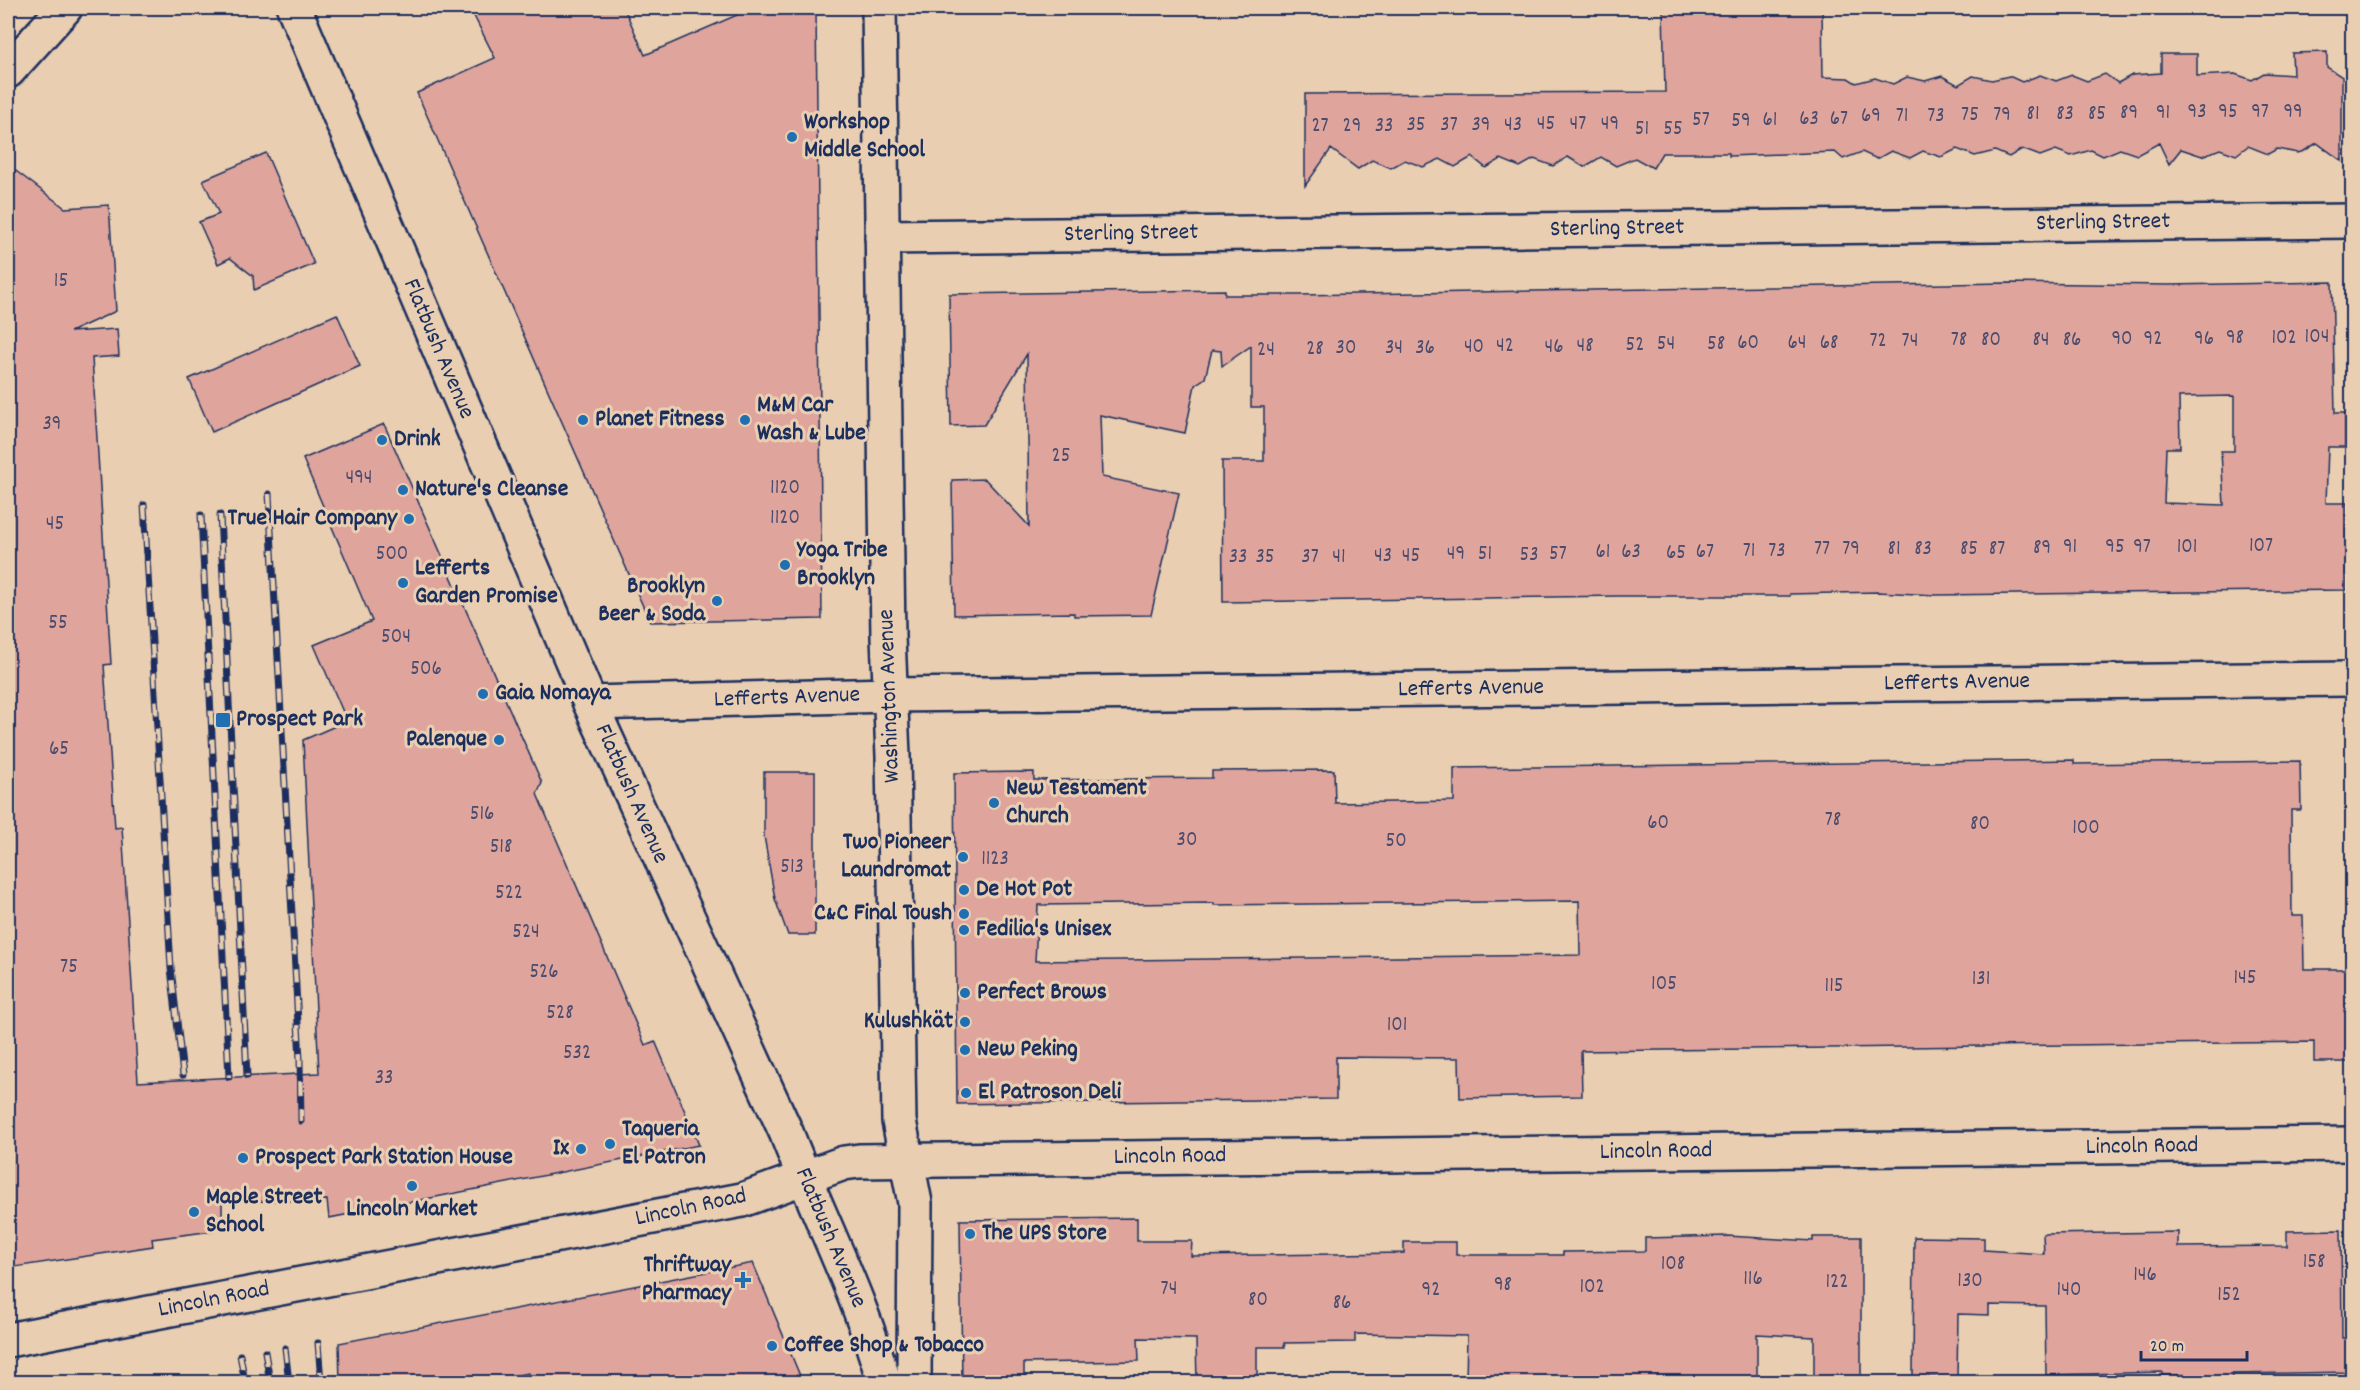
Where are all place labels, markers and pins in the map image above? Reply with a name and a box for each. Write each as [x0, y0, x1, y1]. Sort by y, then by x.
place label: Workshop Middle School [804, 106, 925, 168]
marker: Workshop Middle School [785, 130, 799, 144]
place label: M&M Car Wash & Lube [757, 389, 866, 451]
place label: Planet Fitness [595, 403, 725, 437]
marker: Planet Fitness [576, 413, 590, 427]
marker: M&M Car Wash & Lube [738, 413, 752, 427]
place label: Drink [394, 423, 441, 457]
marker: Drink [375, 433, 389, 447]
place label: Nature's Cleanse [415, 473, 569, 507]
marker: Nature's Cleanse [396, 483, 410, 497]
place label: True Hair Company [228, 502, 398, 536]
marker: True Hair Company [402, 512, 416, 526]
place label: Yoga Tribe Brooklyn [796, 534, 888, 596]
place label: Lefferts Garden Promise [415, 552, 558, 614]
marker: Yoga Tribe Brooklyn [778, 558, 792, 572]
place label: Brooklyn Beer & Soda [598, 570, 706, 632]
marker: Lefferts Garden Promise [396, 576, 410, 590]
marker: Brooklyn Beer & Soda [710, 594, 724, 608]
place label: Gaia Nomaya [495, 677, 612, 711]
marker: Gaia Nomaya [476, 687, 490, 701]
place label: Prospect Park [236, 703, 363, 737]
marker: Prospect Park [214, 711, 232, 729]
place label: Palenque [406, 723, 487, 757]
marker: Palenque [492, 733, 506, 747]
place label: New Testament Church [1006, 772, 1147, 834]
marker: New Testament Church [987, 796, 1001, 810]
place label: Two Pioneer Laundromat [841, 826, 952, 888]
marker: Two Pioneer Laundromat [956, 850, 970, 864]
place label: De Hot Pot [976, 873, 1072, 907]
marker: De Hot Pot [957, 883, 971, 897]
place label: C&C Final Toush [814, 897, 952, 931]
marker: C&C Final Toush [957, 907, 971, 921]
place label: Fedilia's Unisex [976, 913, 1111, 947]
marker: Fedilia's Unisex [957, 923, 971, 937]
place label: Perfect Brows [977, 976, 1107, 1010]
marker: Perfect Brows [958, 986, 972, 1000]
place label: Kulushkät [864, 1005, 953, 1039]
marker: Kulushkät [958, 1015, 972, 1029]
place label: New Peking [977, 1033, 1078, 1067]
marker: New Peking [958, 1043, 972, 1057]
place label: El Patroson Deli [978, 1076, 1122, 1110]
marker: El Patroson Deli [959, 1086, 973, 1100]
place label: Taqueria El Patron [622, 1113, 706, 1175]
place label: Ix [553, 1132, 569, 1166]
marker: Taqueria El Patron [603, 1137, 617, 1151]
place label: Prospect Park Station House [255, 1141, 513, 1175]
marker: Ix [574, 1142, 588, 1156]
marker: Prospect Park Station House [236, 1151, 250, 1165]
marker: Lincoln Market [405, 1179, 419, 1193]
place label: Maple Street School [206, 1181, 323, 1243]
place label: Lincoln Market [346, 1193, 478, 1227]
marker: Maple Street School [187, 1205, 201, 1219]
place label: The UPS Store [982, 1217, 1107, 1251]
marker: The UPS Store [963, 1227, 977, 1241]
place label: Thriftway Pharmacy [642, 1249, 732, 1311]
marker: Thriftway Pharmacy [736, 1273, 750, 1287]
place label: Coffee Shop & Tobacco [784, 1329, 984, 1363]
marker: Coffee Shop & Tobacco [765, 1339, 779, 1353]

